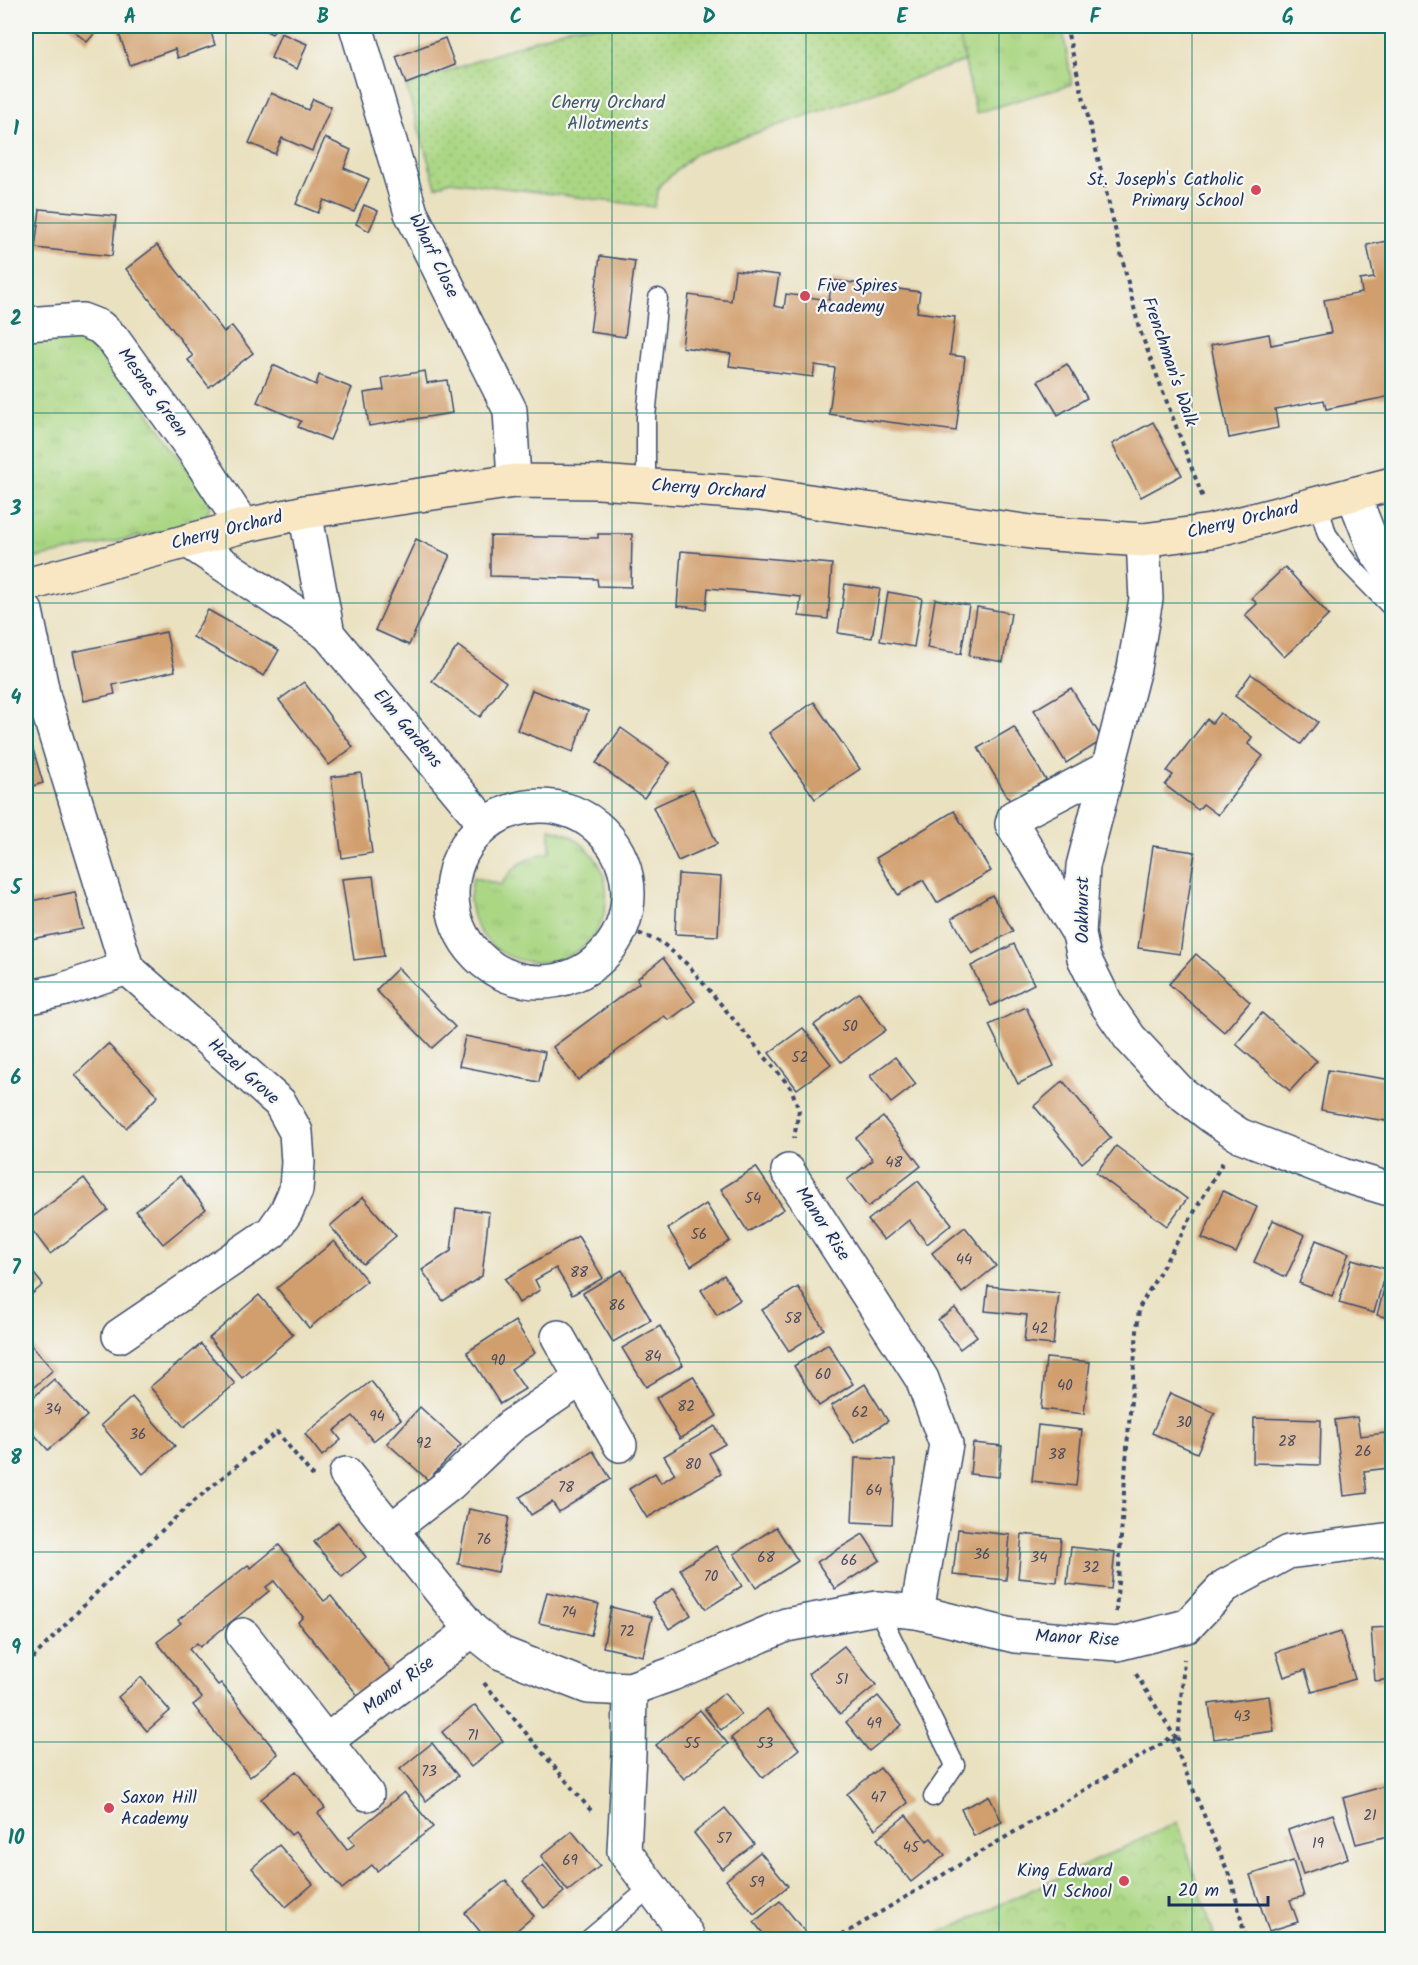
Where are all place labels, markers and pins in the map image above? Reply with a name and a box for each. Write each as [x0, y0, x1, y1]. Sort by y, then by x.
place label: St. Joseph's Catholic Primary School [1087, 166, 1245, 216]
marker: St. Joseph's Catholic Primary School [1249, 183, 1263, 197]
place label: Five Spires Academy [817, 272, 898, 322]
marker: Five Spires Academy [798, 289, 812, 303]
place label: Saxon Hill Academy [121, 1784, 197, 1834]
marker: Saxon Hill Academy [102, 1801, 116, 1815]
place label: King Edward VI School [1017, 1857, 1113, 1907]
marker: King Edward VI School [1117, 1874, 1131, 1888]

